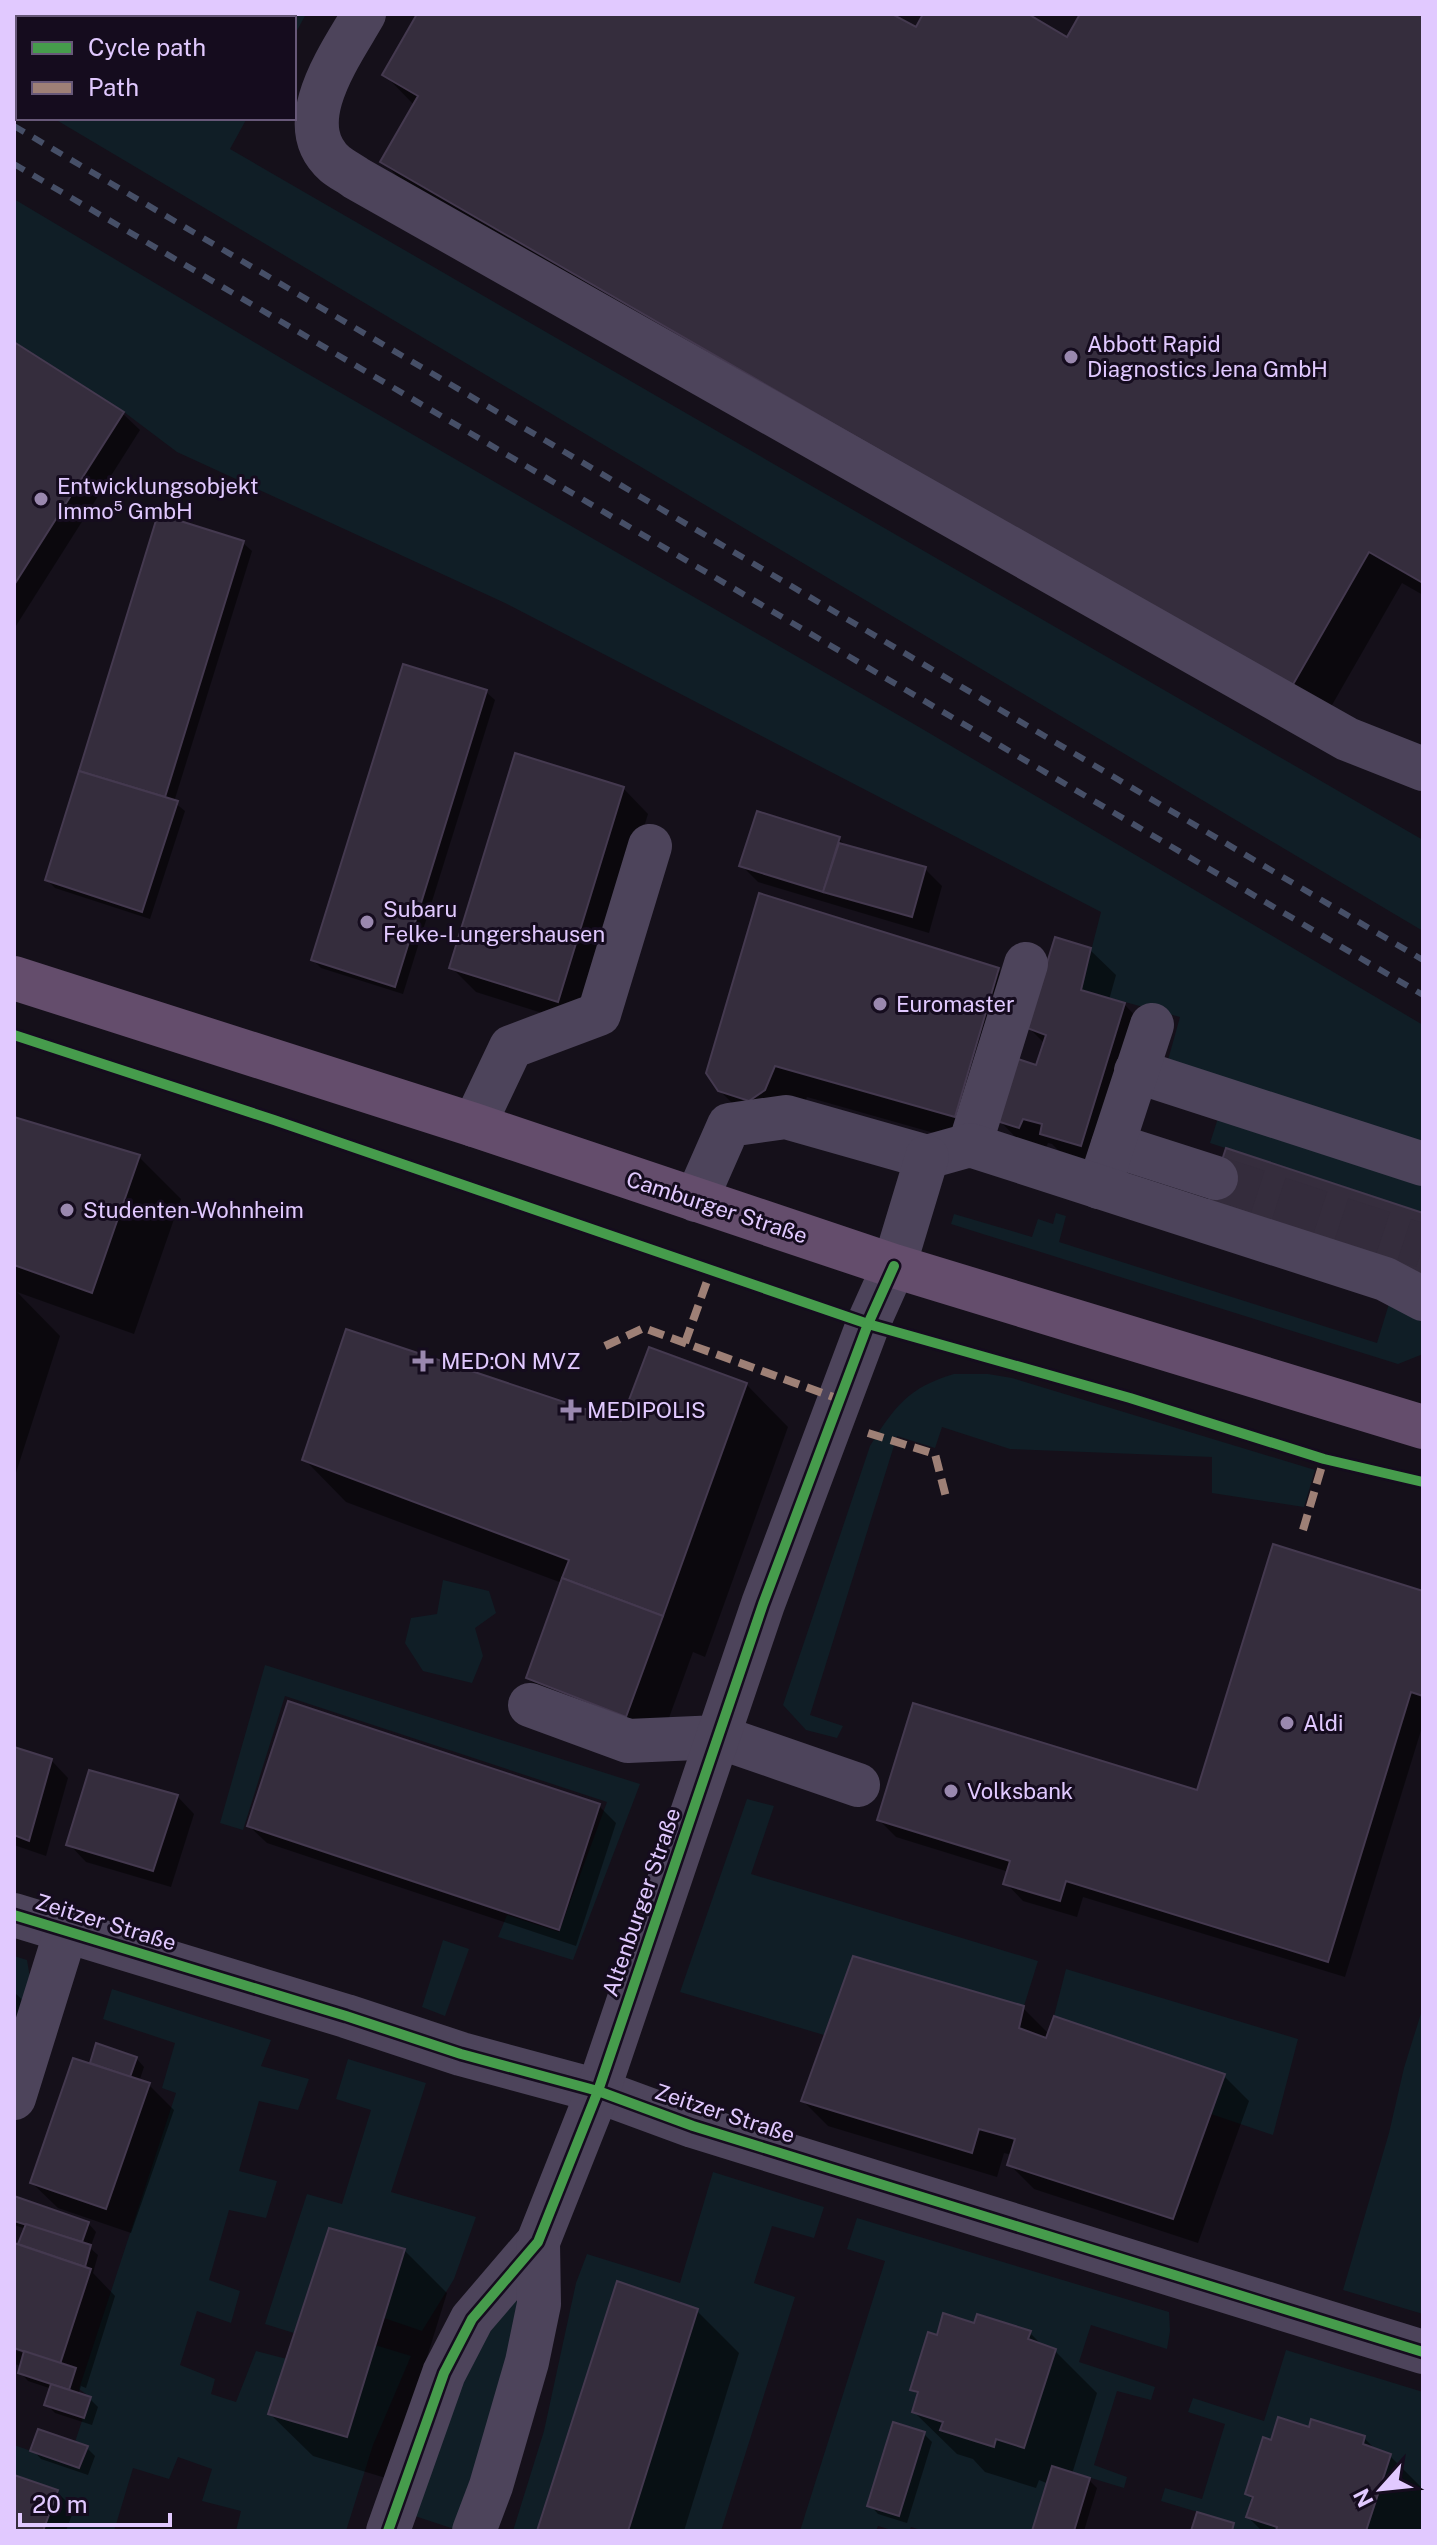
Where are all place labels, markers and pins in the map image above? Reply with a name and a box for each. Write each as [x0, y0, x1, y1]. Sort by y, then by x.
place label: Abbott Rapid Diagnostics Jena GmbH [1087, 331, 1328, 382]
marker: Abbott Rapid Diagnostics Jena GmbH [1062, 348, 1080, 366]
place label: Entwicklungsobjekt Immo⁵ GmbH [57, 473, 259, 524]
marker: Entwicklungsobjekt Immo⁵ GmbH [32, 490, 50, 508]
place label: Subaru Felke-Lungershausen [383, 896, 605, 947]
marker: Subaru Felke-Lungershausen [358, 913, 376, 931]
place label: Euromaster [896, 991, 1015, 1017]
marker: Euromaster [871, 995, 889, 1013]
place label: Studenten-Wohnheim [83, 1197, 304, 1223]
marker: Studenten-Wohnheim [58, 1201, 76, 1219]
place label: MED:ON MVZ [441, 1348, 581, 1374]
marker: MED:ON MVZ [412, 1350, 434, 1372]
place label: MEDIPOLIS [587, 1397, 706, 1423]
marker: MEDIPOLIS [562, 1401, 580, 1419]
place label: Aldi [1303, 1710, 1343, 1736]
marker: Aldi [1278, 1714, 1296, 1732]
place label: Volksbank [967, 1778, 1073, 1804]
marker: Volksbank [942, 1782, 960, 1800]

